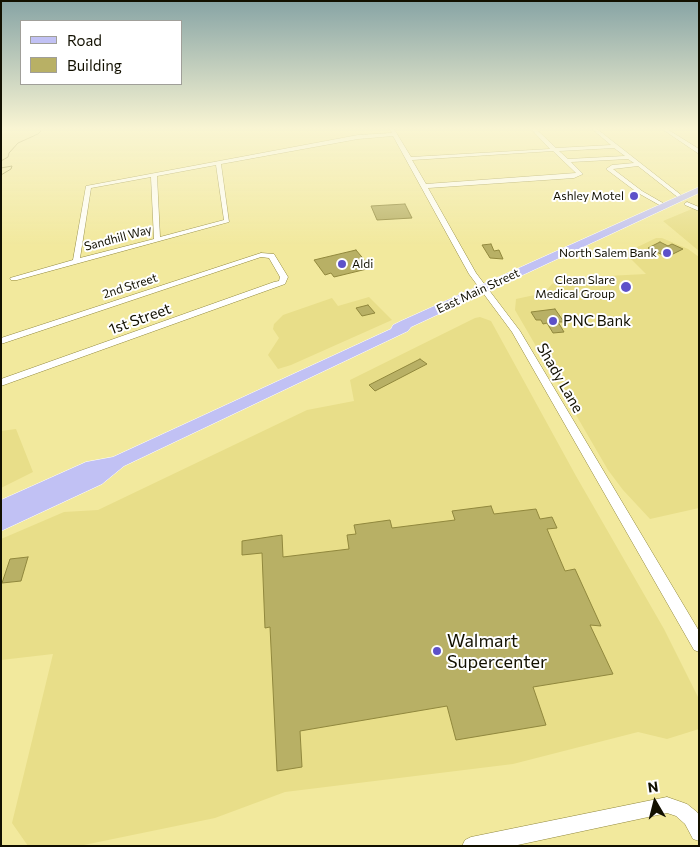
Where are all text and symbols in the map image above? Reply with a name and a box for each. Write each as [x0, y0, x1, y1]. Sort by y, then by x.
legend [20, 20, 182, 85]
text: Road [67, 31, 102, 49]
text: Building [67, 56, 122, 74]
place label: Ashley Motel [553, 189, 624, 203]
marker: Ashley Motel [628, 190, 640, 202]
street label: Sandhill Way [83, 222, 153, 254]
place label: North Salem Bank [559, 246, 657, 260]
marker: North Salem Bank [661, 247, 673, 259]
place label: Aldi [352, 257, 373, 271]
marker: Aldi [336, 258, 348, 270]
street label: East Main Street [434, 265, 522, 317]
street label: 2nd Street [101, 270, 159, 302]
place label: Clean Slare Medical Group [535, 273, 615, 301]
marker: Clean Slare Medical Group [619, 280, 633, 294]
street label: 1st Street [107, 299, 173, 339]
place label: PNC Bank [563, 312, 631, 330]
marker: PNC Bank [547, 315, 559, 327]
street label: Shady Lane [533, 340, 587, 416]
place label: Walmart Supercenter [447, 630, 547, 672]
marker: Walmart Supercenter [431, 645, 443, 657]
north arrow [630, 777, 680, 827]
text: N [646, 778, 659, 796]

